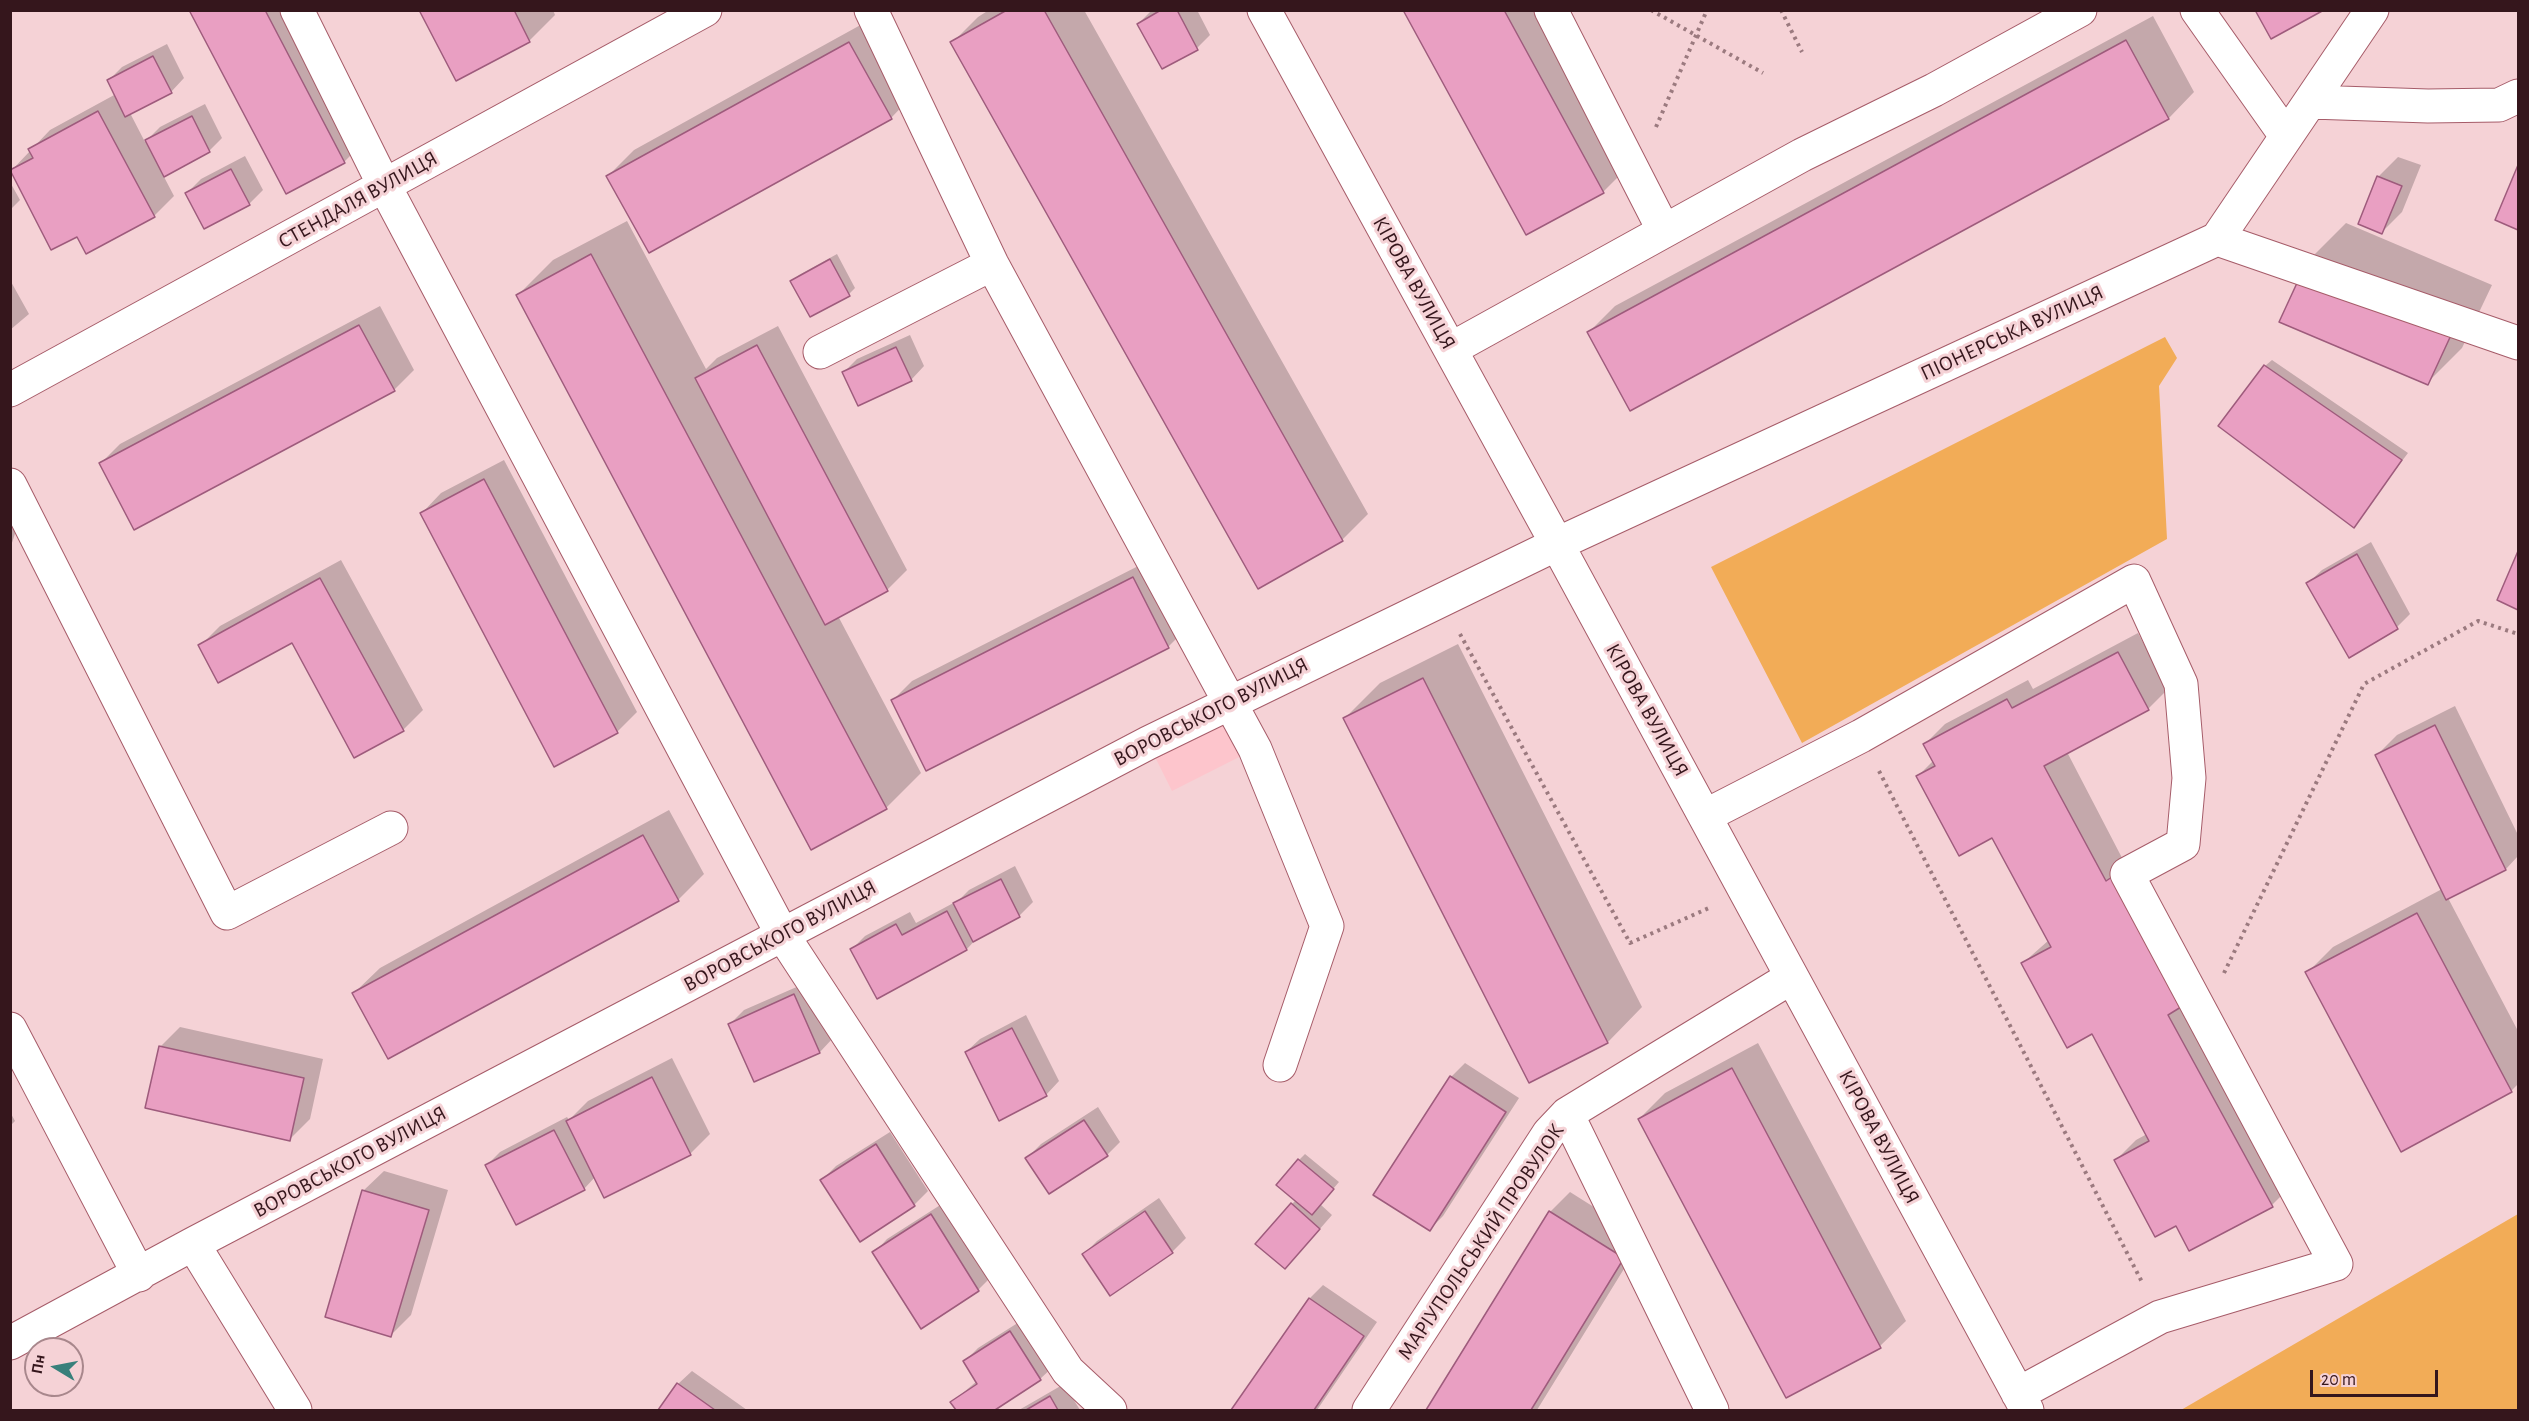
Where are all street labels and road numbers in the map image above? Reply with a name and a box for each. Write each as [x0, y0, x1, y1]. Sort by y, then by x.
street label: СТЕНДАЛЯ ВУЛИЦЯ [274, 146, 442, 254]
street label: КІРОВА ВУЛИЦЯ [1367, 212, 1461, 354]
street label: ПІОНЕРСЬКА ВУЛИЦЯ [1916, 279, 2108, 387]
street label: КІРОВА ВУЛИЦЯ [1600, 639, 1694, 781]
street label: ВОРОВСЬКОГО ВУЛИЦЯ [1109, 652, 1313, 772]
street label: ВОРОВСЬКОГО ВУЛИЦЯ [679, 874, 881, 998]
street label: КІРОВА ВУЛИЦЯ [1833, 1066, 1925, 1208]
street label: ВОРОВСЬКОГО ВУЛИЦЯ [249, 1100, 451, 1224]
street label: МАРІУПОЛЬСЬКИЙ ПРОВУЛОК [1392, 1119, 1570, 1365]

